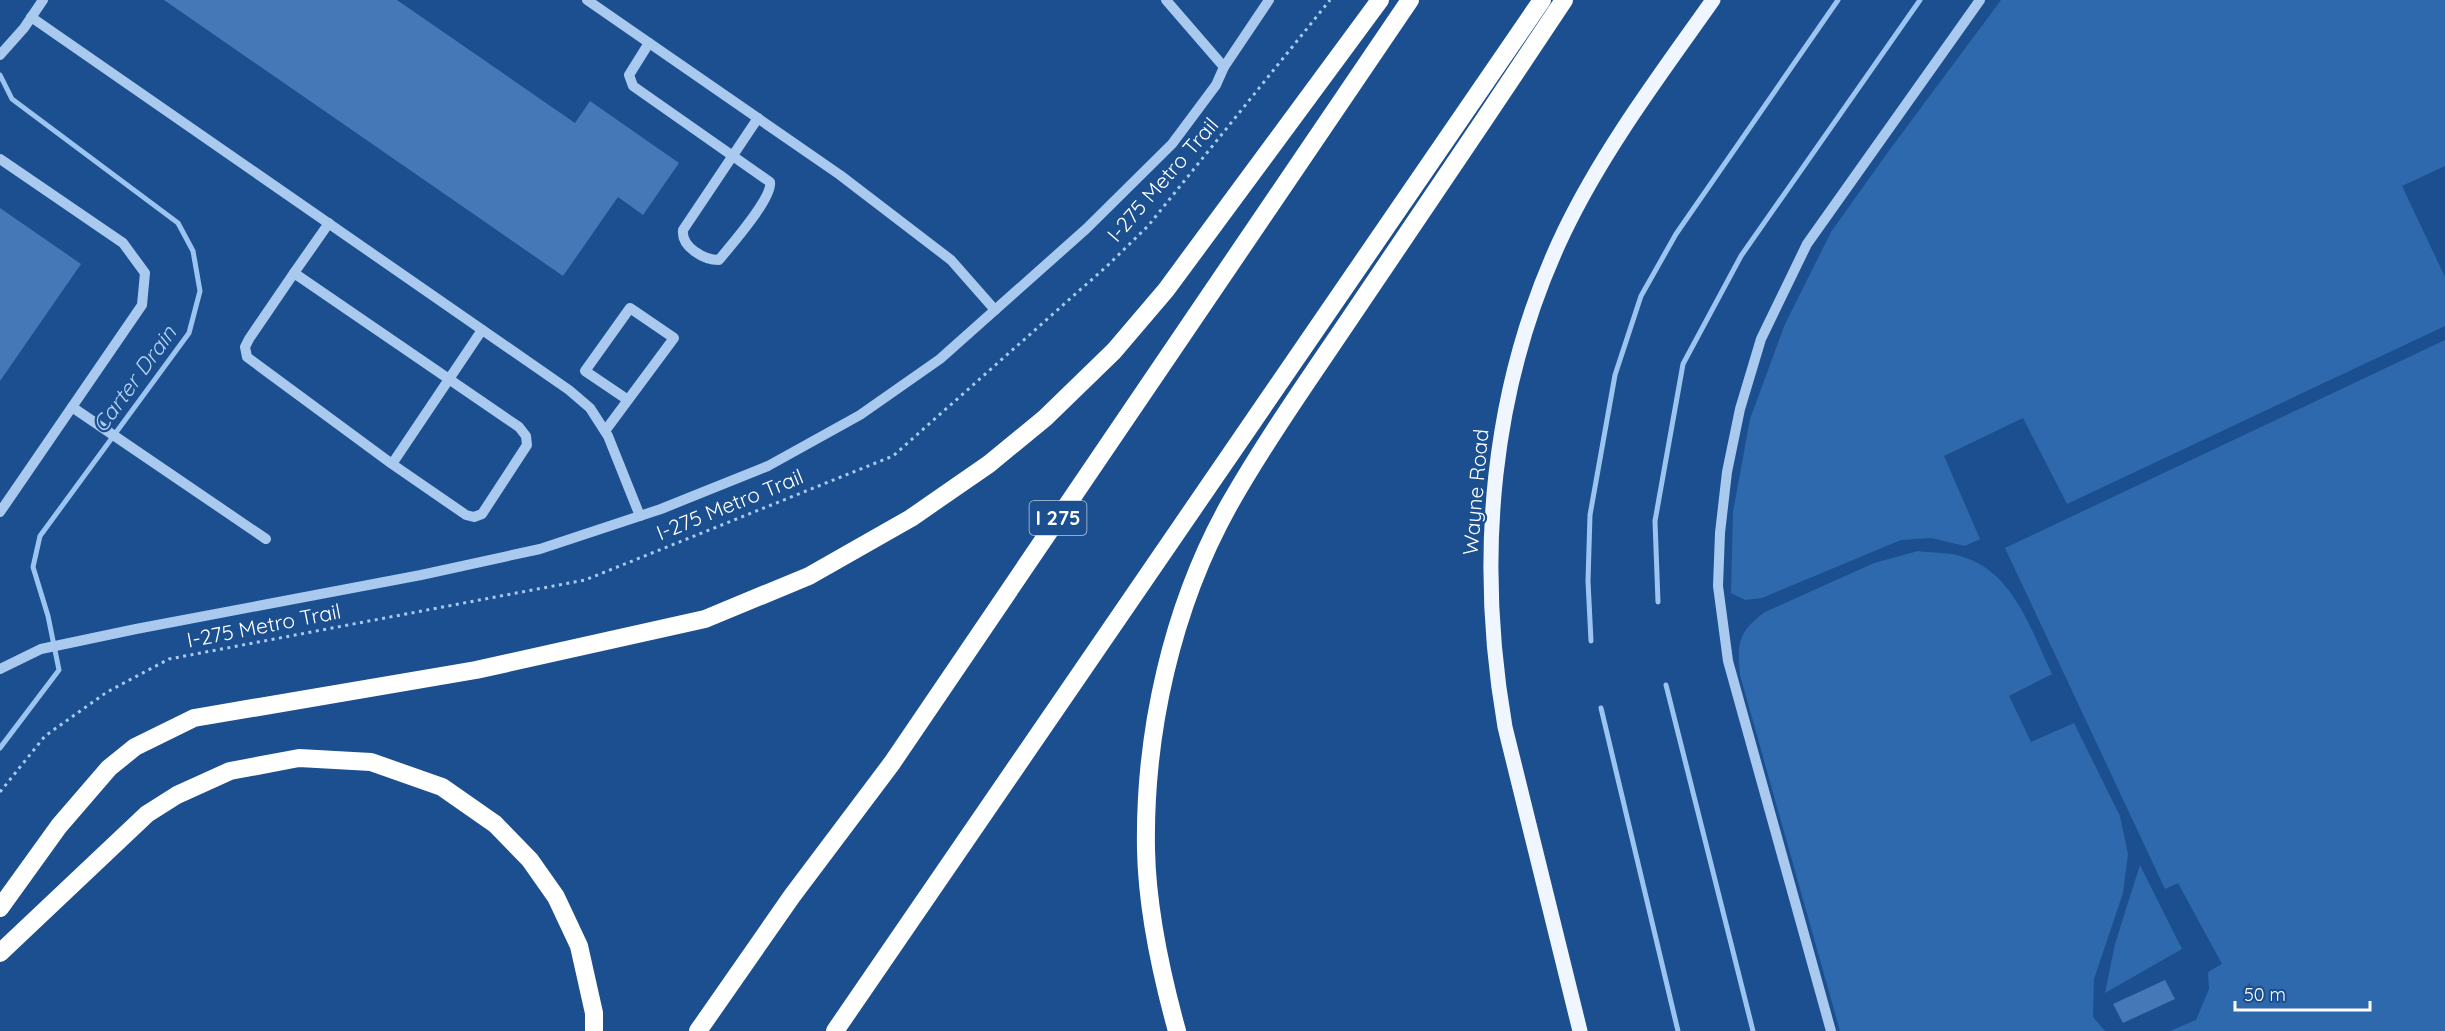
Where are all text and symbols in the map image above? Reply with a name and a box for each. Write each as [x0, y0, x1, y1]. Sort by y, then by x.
street label: I-275 Metro Trail [1101, 112, 1223, 247]
water label: Carter Drain [86, 319, 183, 438]
street label: Wayne Road [1457, 428, 1493, 556]
street label: I-275 Metro Trail [652, 463, 807, 545]
road number: I 275 [1030, 501, 1086, 535]
street label: I-275 Metro Trail [185, 597, 343, 653]
scale bar [2235, 974, 2370, 1012]
text: 50 m [2244, 983, 2286, 1006]

